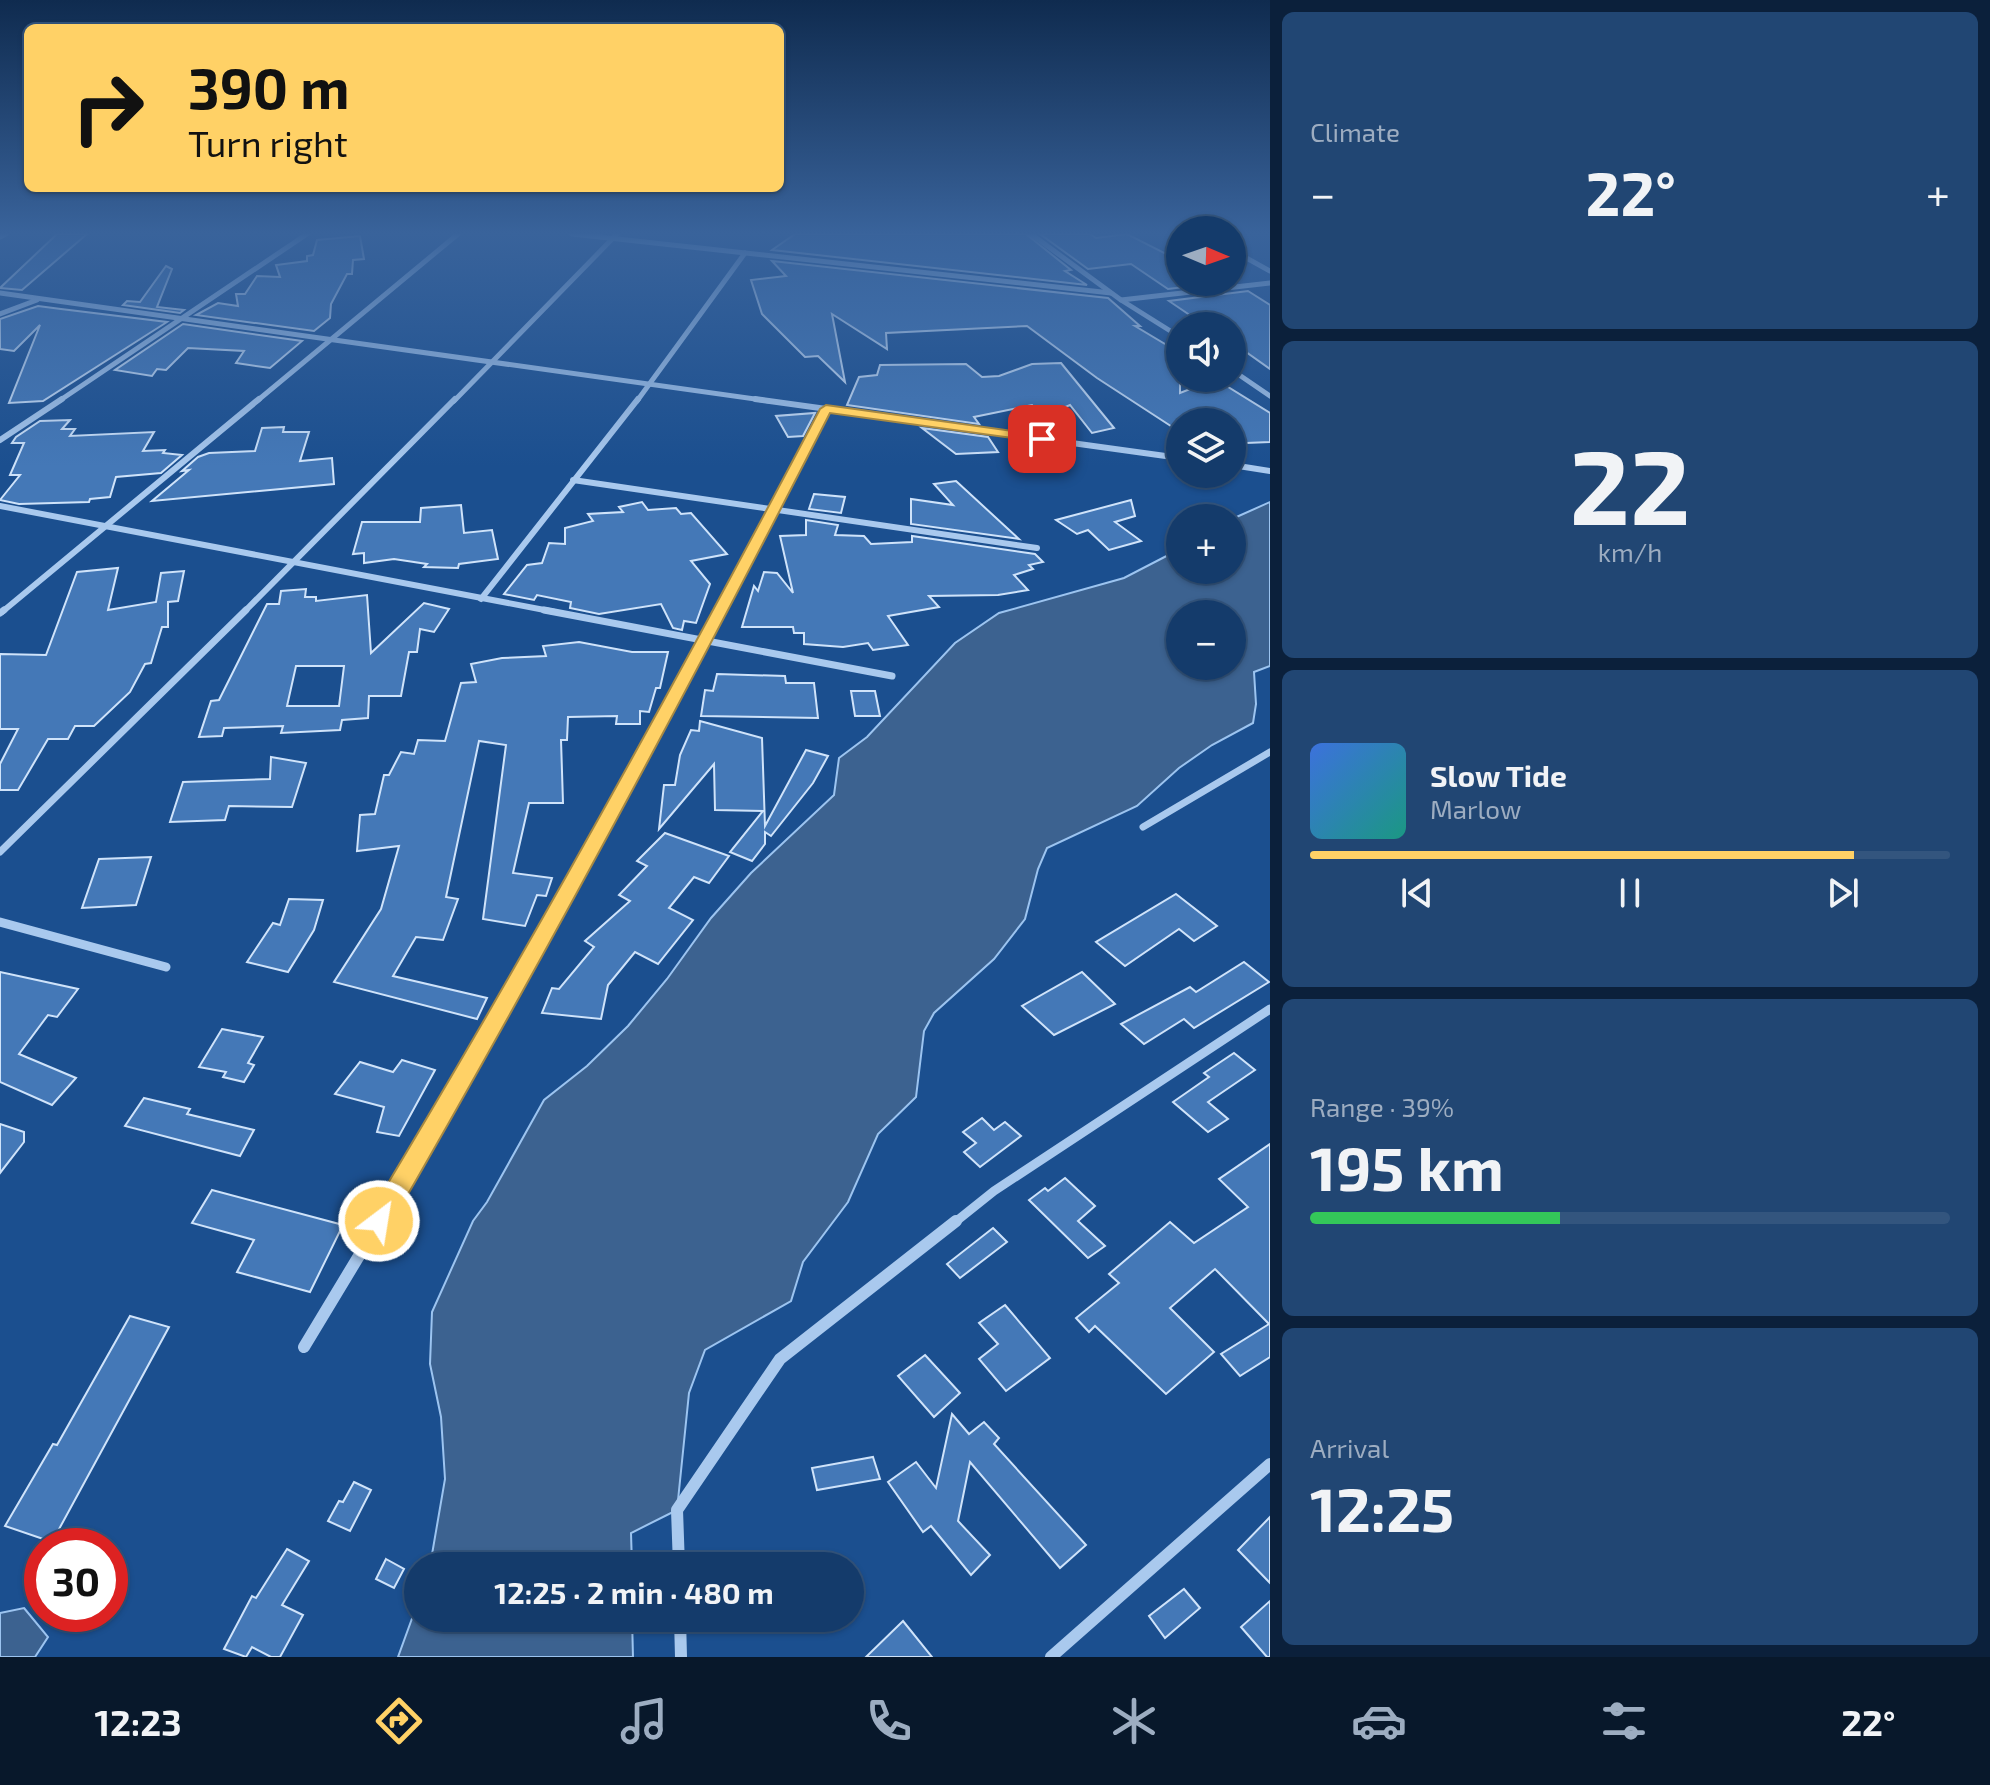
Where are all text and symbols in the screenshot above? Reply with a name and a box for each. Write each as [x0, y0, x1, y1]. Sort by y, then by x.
text: 390 m [188, 53, 350, 120]
icon: right [56, 56, 160, 160]
text: Climate [1310, 116, 1400, 147]
text: Turn right [188, 121, 348, 164]
text: 22° [1586, 156, 1676, 228]
text: − [1310, 166, 1336, 219]
text: + [1926, 166, 1950, 219]
north arrow [1166, 216, 1246, 296]
map controls [1166, 216, 1246, 680]
button: sound [1166, 312, 1246, 392]
pin [1008, 405, 1076, 473]
button: layers [1166, 408, 1246, 488]
icon: arrive [1020, 417, 1064, 461]
text: 22 [1570, 421, 1690, 546]
button: + [1166, 504, 1246, 584]
text: km/h [1598, 536, 1662, 567]
button: − [1166, 600, 1246, 680]
text: Slow Tide [1430, 757, 1567, 793]
text: Marlow [1430, 793, 1521, 824]
icon: previous [1395, 871, 1439, 915]
icon: pause [1608, 871, 1652, 915]
icon: next [1821, 871, 1865, 915]
text: Range · 39% [1310, 1091, 1454, 1122]
text: 195 km [1310, 1131, 1504, 1203]
position arrow [337, 1179, 421, 1263]
text: Arrival [1310, 1432, 1389, 1463]
text: 12:25 [1310, 1472, 1454, 1544]
speed limit sign: 30 [24, 1528, 128, 1632]
text: 12:25 · 2 min · 480 m [494, 1574, 774, 1610]
icon: directions [371, 1693, 427, 1749]
icon: music [616, 1693, 672, 1749]
icon: phone [861, 1693, 917, 1749]
icon: climate [1106, 1693, 1162, 1749]
icon: car [1351, 1693, 1407, 1749]
icon: filters [1596, 1693, 1652, 1749]
text: 12:23 [95, 1700, 182, 1743]
text: 22° [1841, 1700, 1895, 1743]

